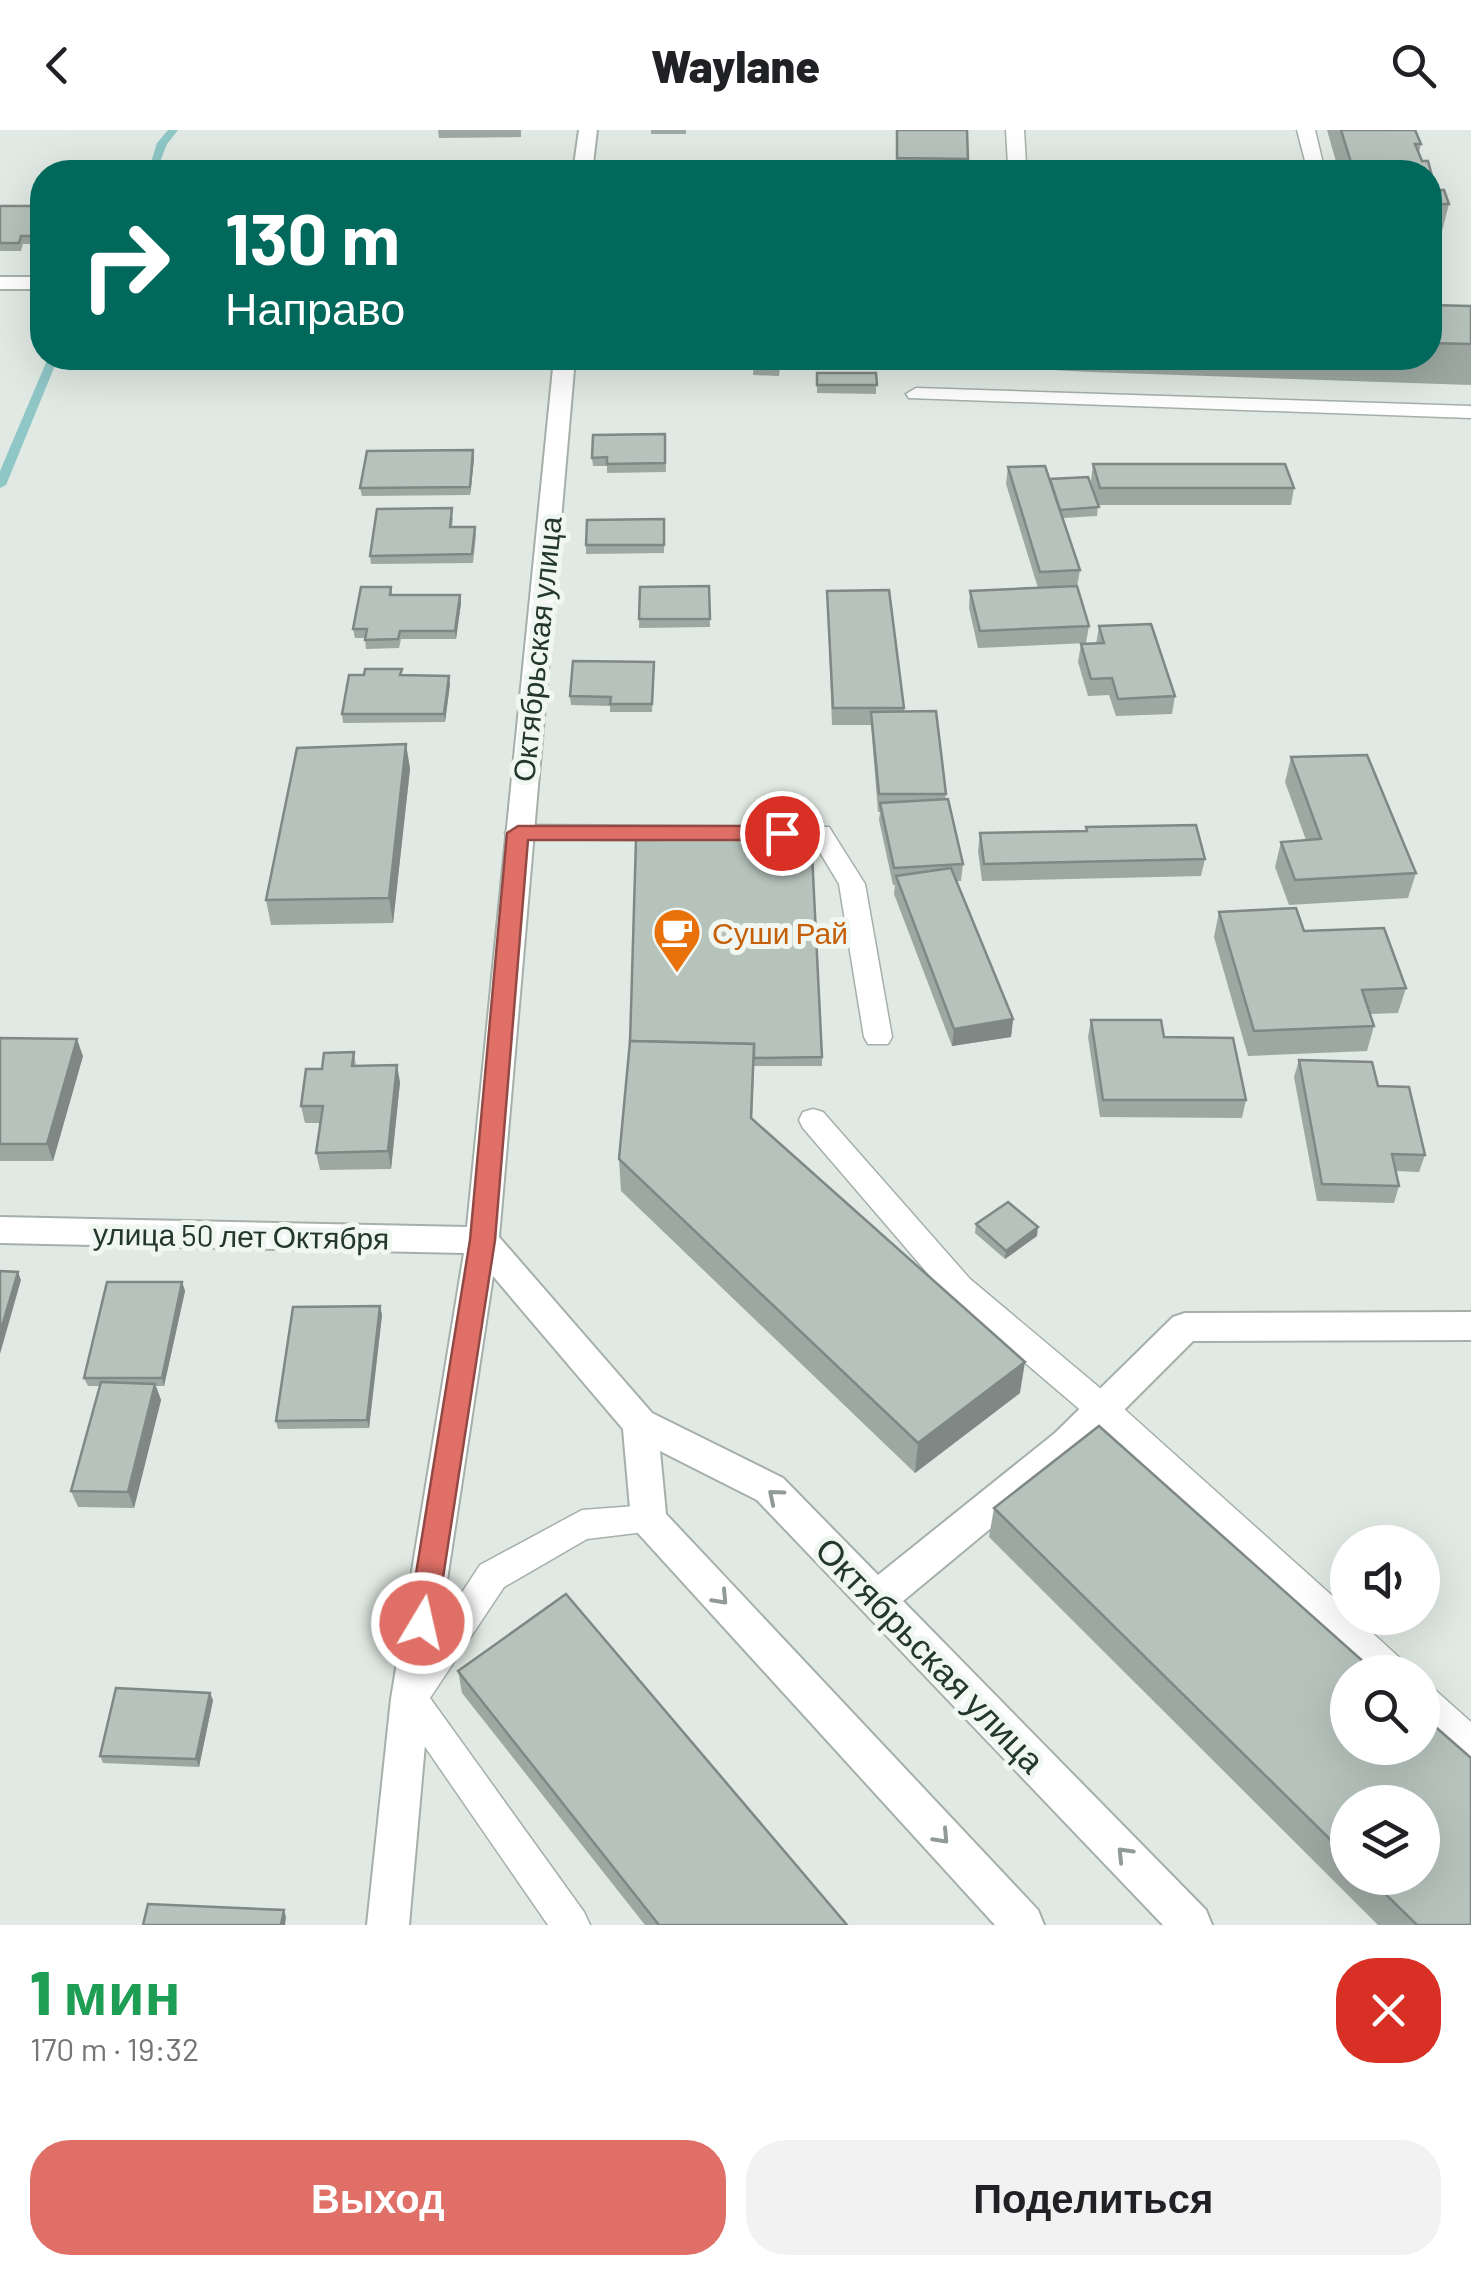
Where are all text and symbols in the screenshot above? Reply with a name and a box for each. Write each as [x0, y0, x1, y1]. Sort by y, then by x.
icon: back [30, 38, 85, 93]
text: Waylane [651, 38, 820, 92]
icon: search [1386, 38, 1441, 93]
text: 130 m [225, 195, 400, 279]
icon: right [60, 200, 190, 330]
text: Направо [225, 280, 405, 334]
street label: Октябрьская улица [504, 514, 568, 783]
pin [740, 791, 825, 876]
icon: arrive [755, 806, 810, 861]
cafe icon: Суши Рай [651, 906, 703, 974]
place label: Суши Рай [712, 914, 848, 950]
street label: улица 50 лет Октября [93, 1214, 389, 1256]
one-way arrow [768, 1490, 787, 1508]
map controls [1330, 1525, 1440, 1895]
button: sound [1330, 1525, 1440, 1635]
street label: Октябрьская улица [808, 1528, 1054, 1781]
position arrow [370, 1571, 474, 1675]
one-way arrow [709, 1586, 727, 1605]
button: search [1330, 1655, 1440, 1765]
button: layers [1330, 1785, 1440, 1895]
one-way arrow [930, 1825, 948, 1844]
one-way arrow [1117, 1848, 1135, 1866]
text: 1 мин [30, 1955, 181, 2027]
button: close [1336, 1958, 1441, 2063]
text: 170 m · 19:32 [30, 2029, 199, 2067]
button: Выход [30, 2140, 726, 2255]
button: Поделиться [746, 2140, 1441, 2255]

